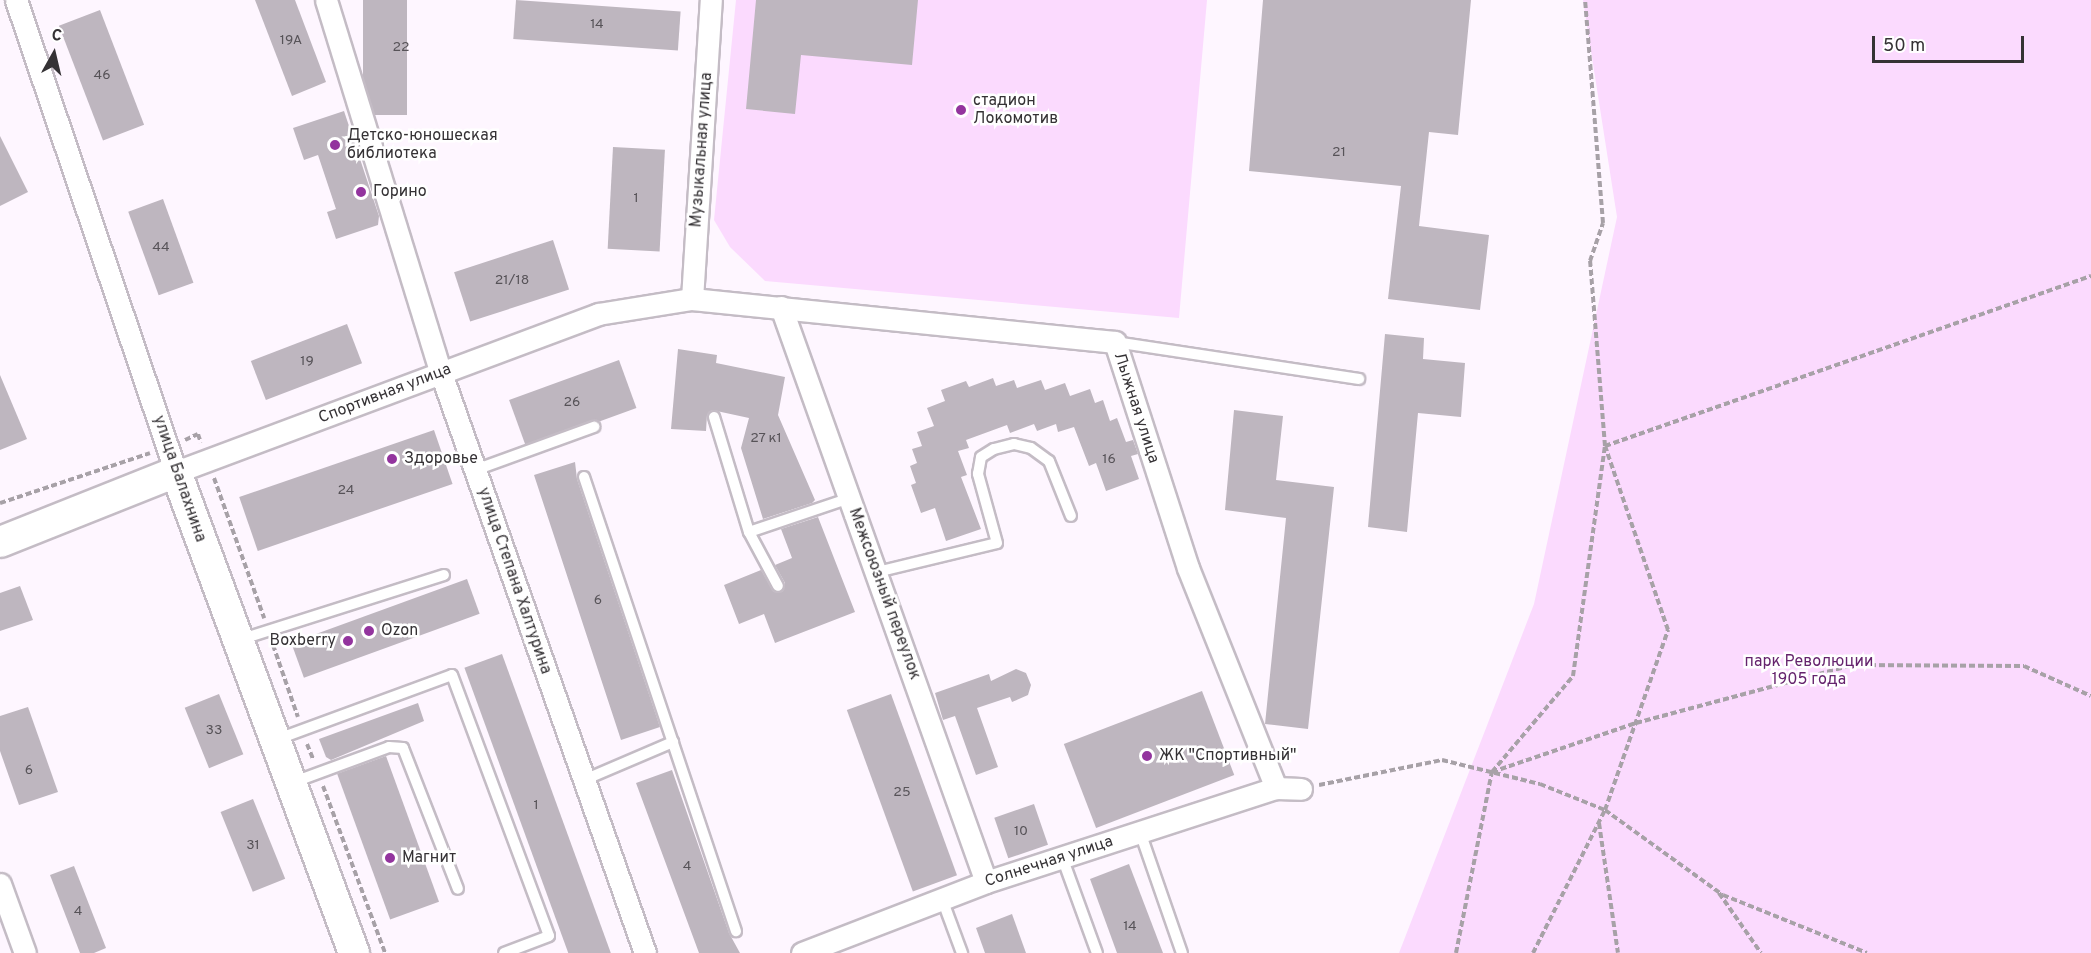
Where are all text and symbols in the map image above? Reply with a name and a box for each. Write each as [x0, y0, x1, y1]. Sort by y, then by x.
house number: 14 [590, 17, 604, 33]
north arrow [24, 24, 84, 84]
scale bar [1875, 24, 2026, 62]
text: С [50, 26, 63, 47]
house number: 19А [280, 33, 302, 49]
text: 50 m [1883, 35, 1925, 58]
house number: 22 [392, 40, 410, 56]
house number: 46 [93, 68, 111, 84]
street label: Музыкальная улица [687, 72, 717, 228]
place label: стадион Локомотив [973, 91, 1058, 129]
marker: стадион Локомотив [954, 103, 968, 117]
place label: Детско-юношеская библиотека [347, 126, 498, 164]
marker: Детско-юношеская библиотека [328, 138, 342, 152]
house number: 21 [1332, 145, 1346, 161]
place label: Горино [373, 182, 427, 202]
marker: Горино [354, 185, 368, 199]
house number: 1 [633, 191, 639, 207]
house number: 44 [152, 240, 170, 256]
house number: 21/18 [495, 273, 529, 289]
street label: Лыжная улица [1109, 350, 1163, 466]
house number: 19 [300, 354, 314, 370]
street label: Спортивная улица [316, 360, 454, 428]
house number: 26 [564, 395, 580, 411]
street label: улица Балахнина [148, 413, 210, 545]
house number: 27 к1 [750, 431, 782, 447]
place label: Здоровье [404, 449, 478, 469]
marker: Здоровье [385, 452, 399, 466]
house number: 16 [1102, 452, 1116, 468]
house number: 24 [337, 483, 355, 499]
street label: улица Степана Халтурина [473, 485, 555, 677]
street label: Межсоюзный переулок [844, 506, 924, 682]
house number: 6 [594, 593, 602, 609]
place label: Ozon [381, 621, 418, 641]
marker: Ozon [362, 624, 376, 638]
place label: Boxberry [270, 631, 336, 651]
marker: Boxberry [341, 634, 355, 648]
park label: парк Революции 1905 года [1745, 652, 1873, 690]
house number: 33 [206, 723, 222, 739]
place label: ЖК "Спортивный" [1159, 746, 1297, 766]
marker: ЖК "Спортивный" [1140, 749, 1154, 763]
house number: 6 [25, 763, 33, 779]
house number: 25 [893, 785, 911, 801]
house number: 1 [533, 798, 539, 814]
house number: 10 [1014, 824, 1028, 840]
street label: Солнечная улица [982, 832, 1116, 892]
house number: 31 [246, 838, 260, 854]
place label: Магнит [402, 848, 456, 868]
marker: Магнит [383, 851, 397, 865]
house number: 4 [683, 859, 691, 875]
house number: 4 [74, 904, 82, 920]
house number: 14 [1123, 919, 1137, 935]

